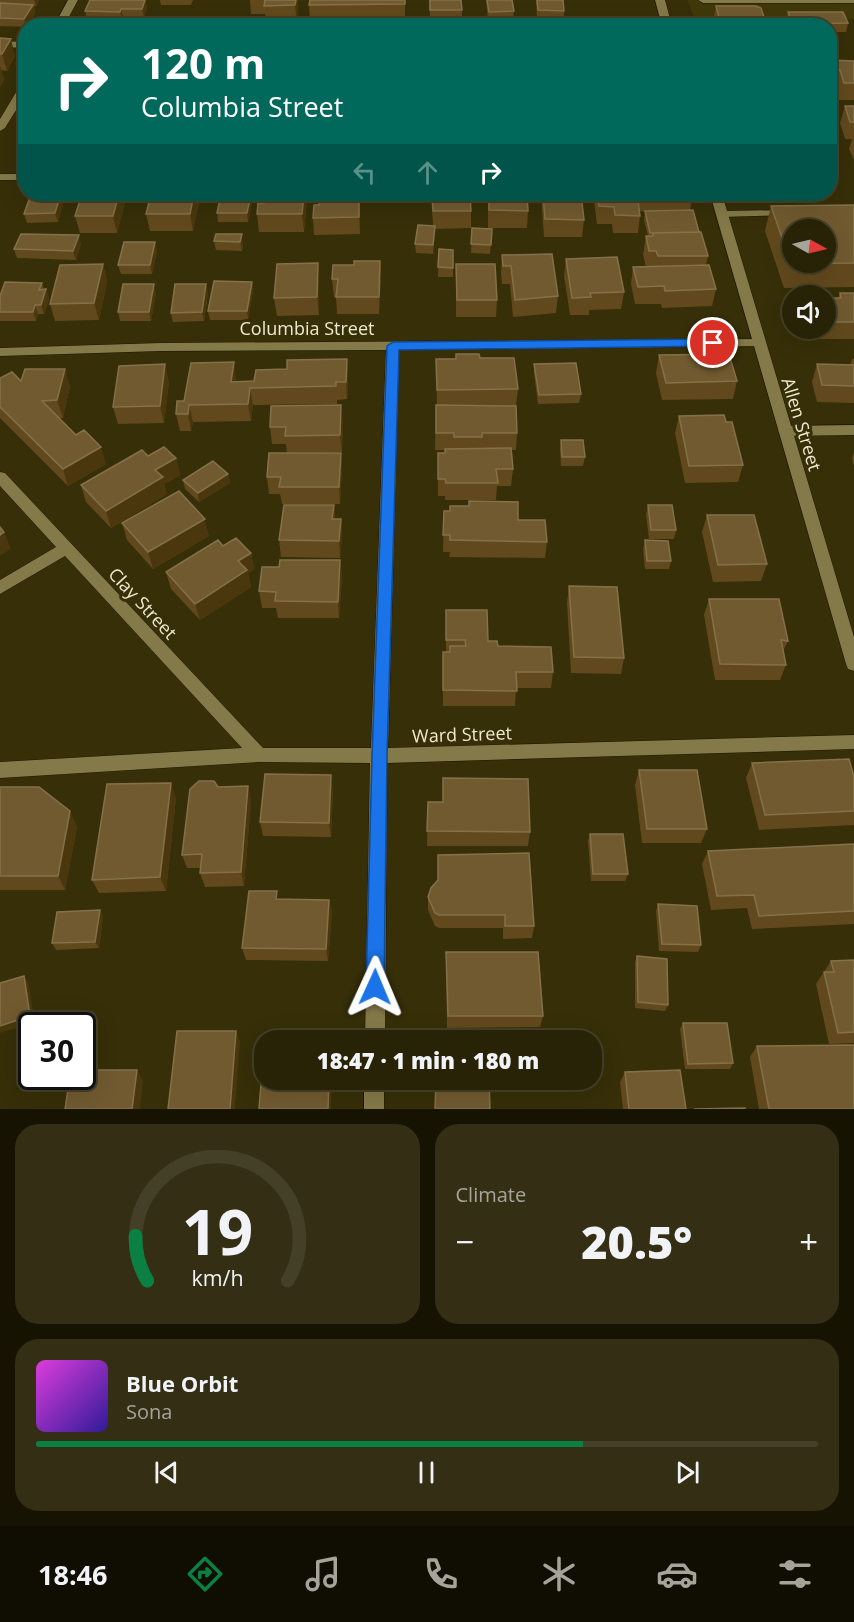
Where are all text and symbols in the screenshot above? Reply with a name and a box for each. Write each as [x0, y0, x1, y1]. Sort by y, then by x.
text: 120 m [141, 34, 265, 91]
icon: right [42, 42, 120, 120]
text: Columbia Street [141, 88, 343, 125]
icon: left [348, 156, 381, 189]
icon: ahead [411, 156, 444, 189]
icon: right [474, 156, 507, 189]
north arrow [782, 219, 836, 273]
map controls [782, 219, 836, 339]
button: sound [782, 285, 836, 339]
street label: Columbia Street [240, 316, 374, 340]
pin [687, 317, 738, 368]
icon: arrive [696, 326, 729, 359]
street label: Allen Street [776, 374, 828, 474]
street label: Clay Street [104, 562, 182, 644]
street label: Ward Street [412, 720, 512, 748]
position arrow [343, 955, 407, 1019]
speed limit sign: 30 [18, 1012, 96, 1090]
text: 18:47 · 1 min · 180 m [317, 1045, 539, 1075]
text: Climate [456, 1181, 526, 1208]
text: 19 [182, 1188, 253, 1273]
text: 20.5° [581, 1211, 692, 1272]
text: − [456, 1219, 474, 1264]
text: + [799, 1219, 818, 1264]
text: km/h [191, 1263, 243, 1292]
text: Blue Orbit [126, 1368, 238, 1398]
text: Sona [126, 1398, 172, 1425]
icon: previous [150, 1456, 183, 1489]
icon: pause [410, 1456, 443, 1489]
icon: next [671, 1456, 704, 1489]
icon: directions [184, 1553, 226, 1595]
icon: music [302, 1553, 344, 1595]
icon: phone [420, 1553, 462, 1595]
icon: climate [538, 1553, 580, 1595]
icon: car [656, 1553, 698, 1595]
icon: filters [774, 1553, 816, 1595]
text: 18:46 [38, 1556, 107, 1593]

